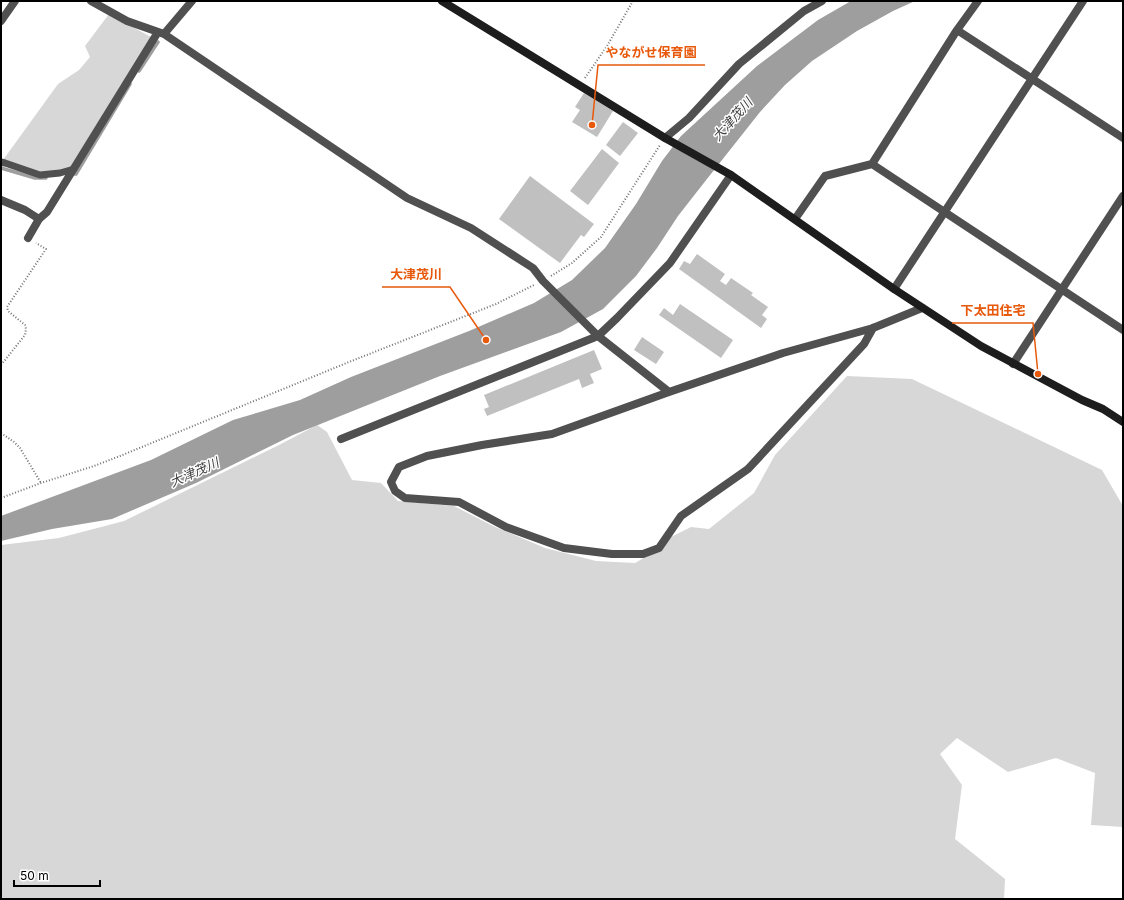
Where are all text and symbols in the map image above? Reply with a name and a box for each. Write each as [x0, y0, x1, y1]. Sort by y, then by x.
callout: やながせ保育園 [598, 40, 705, 65]
text: やながせ保育園 [605, 44, 697, 60]
water label: 大津茂川 [709, 93, 757, 144]
callout: 大津茂川 [382, 262, 450, 287]
text: 大津茂川 [390, 266, 442, 282]
callout: 下太田住宅 [952, 298, 1033, 323]
text: 下太田住宅 [960, 302, 1026, 318]
water label: 大津茂川 [167, 453, 223, 490]
scale bar [14, 862, 100, 888]
text: 50 m [20, 868, 49, 883]

